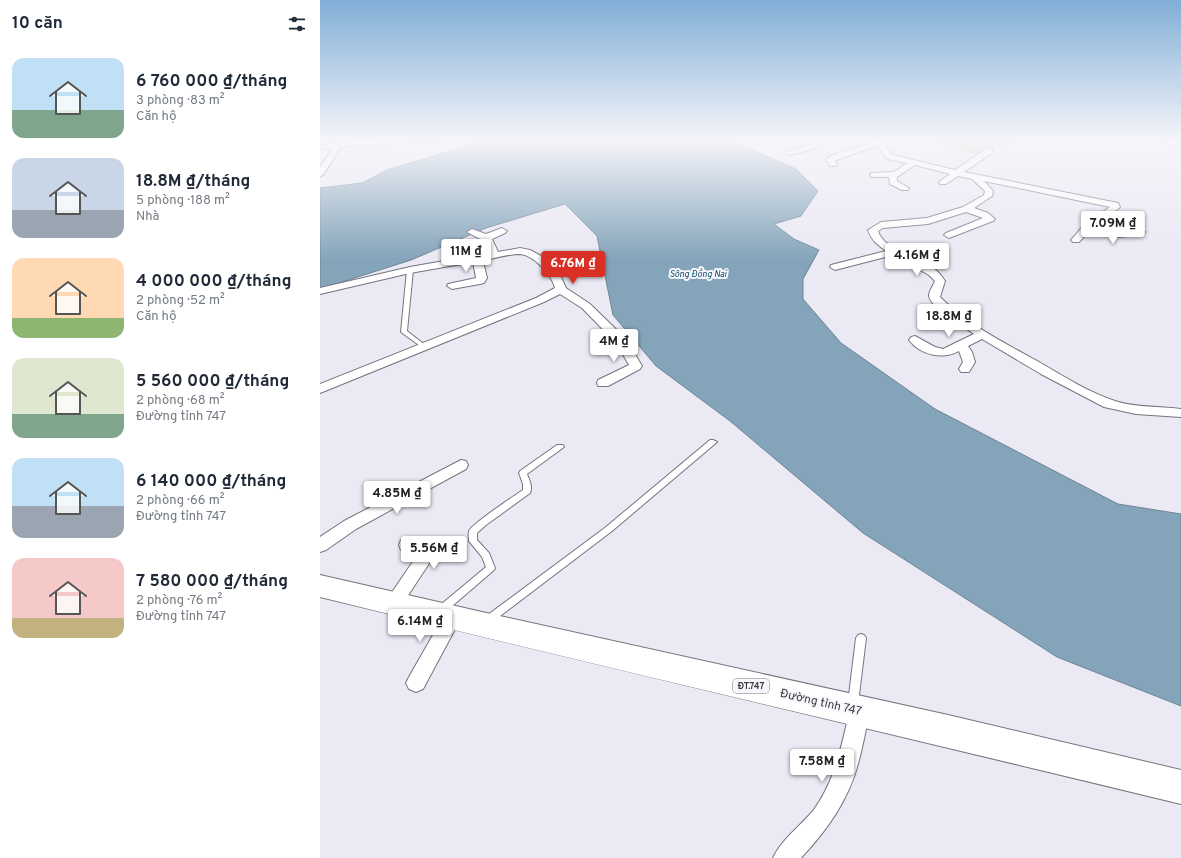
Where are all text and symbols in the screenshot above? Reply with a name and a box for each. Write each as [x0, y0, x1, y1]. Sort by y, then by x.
text: 10 căn [12, 13, 63, 35]
icon: filters [286, 13, 308, 35]
text: 6 760 000 ₫/tháng [136, 71, 287, 93]
icon: home [44, 74, 92, 122]
text: 3 phòng · 83 m² [136, 93, 225, 109]
text: Căn hộ [136, 109, 176, 125]
text: 18.8M ₫/tháng [136, 171, 250, 193]
icon: home [44, 174, 92, 222]
text: 5 phòng · 188 m² [136, 193, 230, 209]
text: Nhà [136, 209, 159, 225]
pin: 7.09M ₫ [1076, 211, 1150, 245]
text: 7.09M ₫ [1090, 216, 1136, 232]
pin: 11M ₫ [438, 239, 494, 273]
pin: 4.16M ₫ [880, 243, 954, 277]
text: 11M ₫ [450, 244, 482, 260]
text: 4.16M ₫ [894, 248, 940, 264]
pin: 6.76M ₫ [536, 251, 610, 285]
text: 6.76M ₫ [550, 256, 596, 272]
water label: Sông Đồng Nai [669, 268, 727, 280]
text: 4 000 000 ₫/tháng [136, 271, 292, 293]
icon: home [44, 274, 92, 322]
text: 2 phòng · 52 m² [136, 293, 225, 309]
pin: 18.8M ₫ [912, 304, 986, 338]
text: Căn hộ [136, 309, 176, 325]
text: 18.8M ₫ [926, 309, 972, 325]
pin: 4M ₫ [590, 329, 638, 363]
text: 4M ₫ [599, 334, 629, 350]
text: 5 560 000 ₫/tháng [136, 371, 289, 393]
icon: home [44, 374, 92, 422]
text: 2 phòng · 68 m² [136, 393, 225, 409]
text: Đường tỉnh 747 [136, 409, 226, 425]
text: 6 140 000 ₫/tháng [136, 471, 286, 493]
icon: home [44, 474, 92, 522]
pin: 4.85M ₫ [360, 481, 434, 515]
text: 4.85M ₫ [373, 486, 421, 502]
text: 2 phòng · 66 m² [136, 493, 224, 509]
text: Đường tỉnh 747 [136, 509, 226, 525]
pin: 5.56M ₫ [397, 536, 471, 570]
text: 5.56M ₫ [410, 541, 458, 557]
text: 7 580 000 ₫/tháng [136, 571, 288, 593]
icon: home [44, 574, 92, 622]
text: 2 phòng · 76 m² [136, 593, 222, 609]
text: Đường tỉnh 747 [136, 609, 226, 625]
pin: 6.14M ₫ [383, 609, 457, 643]
text: 6.14M ₫ [397, 614, 443, 630]
road number: ĐT.747 [733, 679, 769, 693]
street label: Đường tỉnh 747 [778, 686, 863, 720]
pin: 7.58M ₫ [785, 749, 859, 783]
text: 7.58M ₫ [799, 754, 845, 770]

